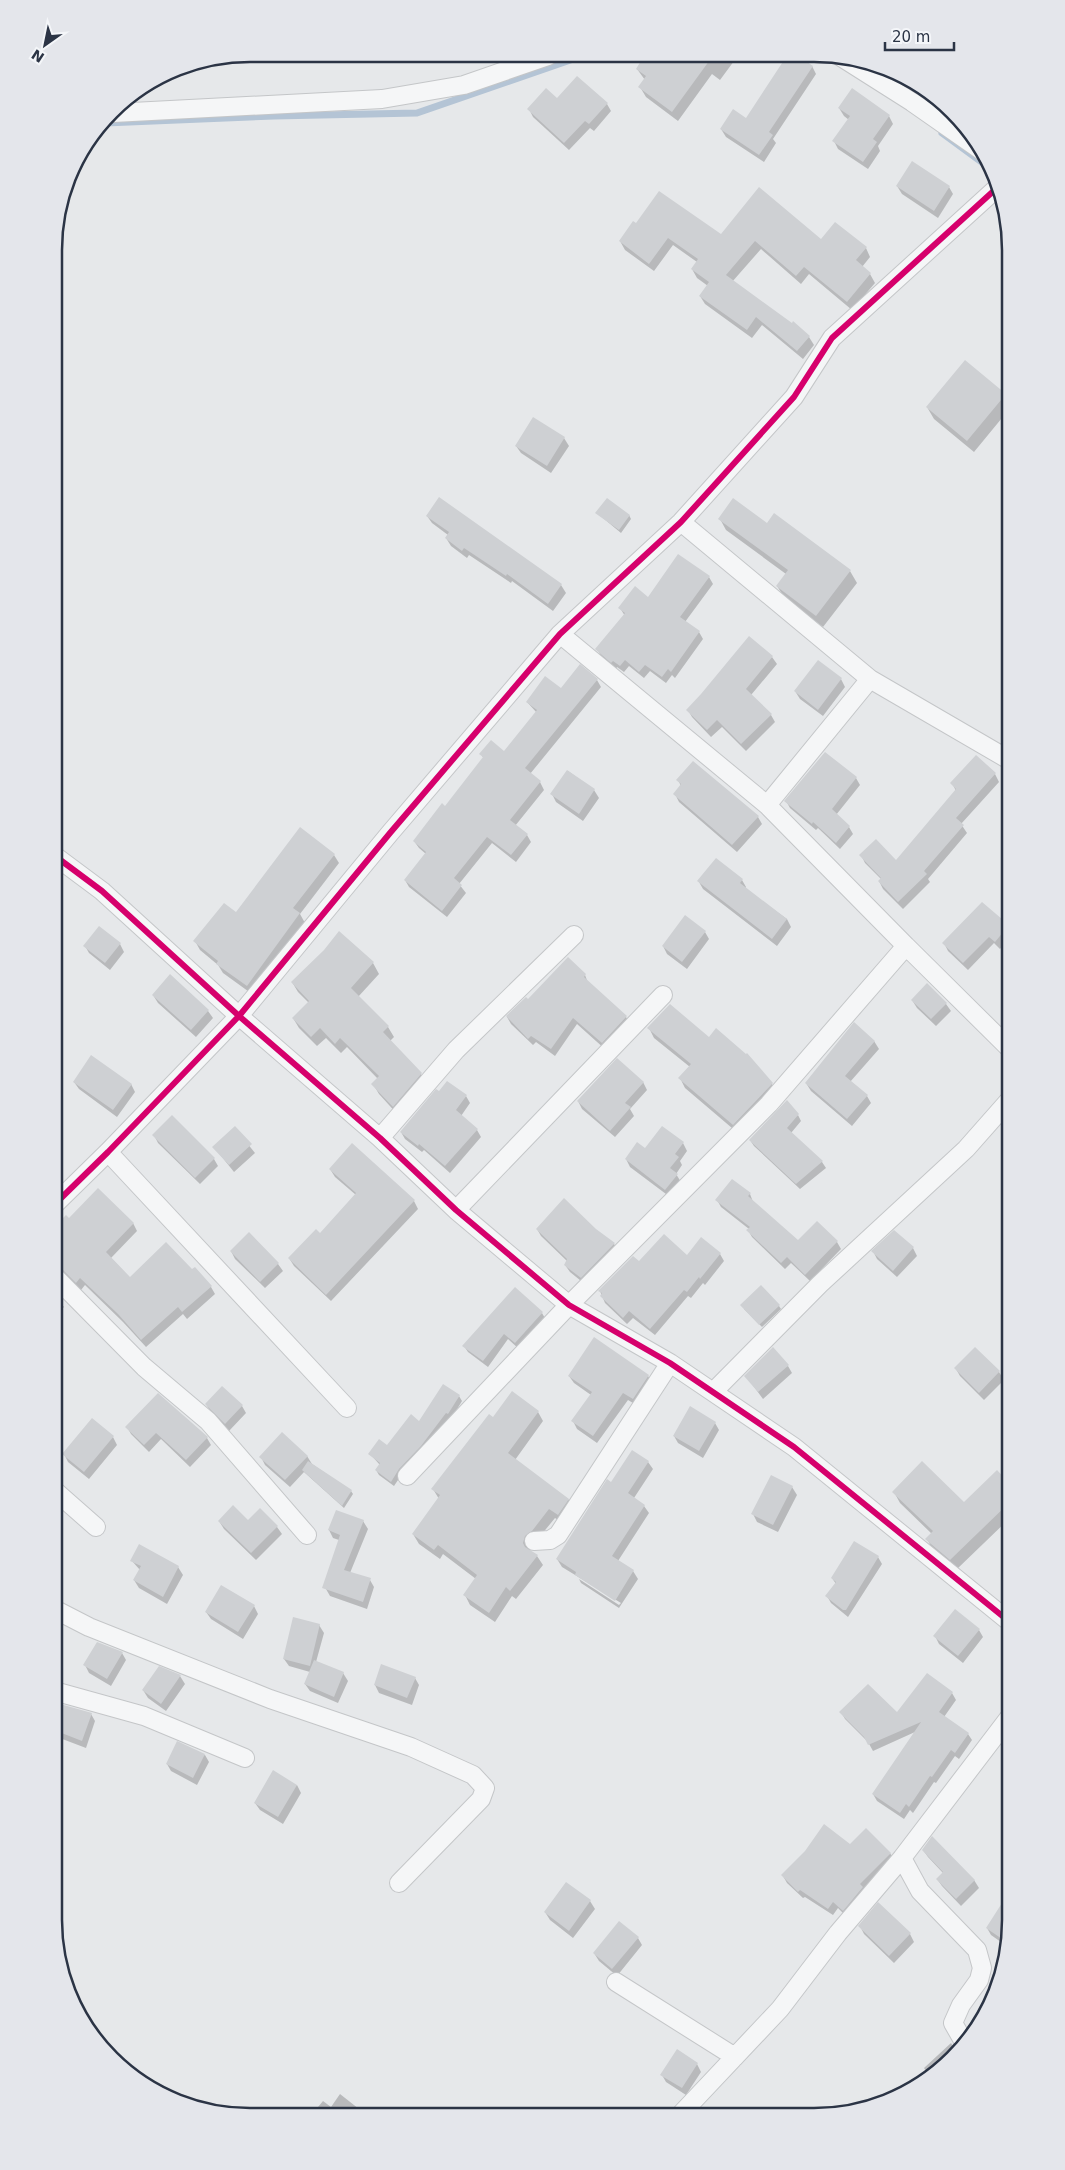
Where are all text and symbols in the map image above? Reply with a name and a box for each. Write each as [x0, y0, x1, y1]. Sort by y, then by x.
north arrow [20, 20, 70, 70]
scale bar [885, 20, 954, 52]
text: 20 m [892, 28, 930, 46]
text: N [29, 46, 47, 66]

